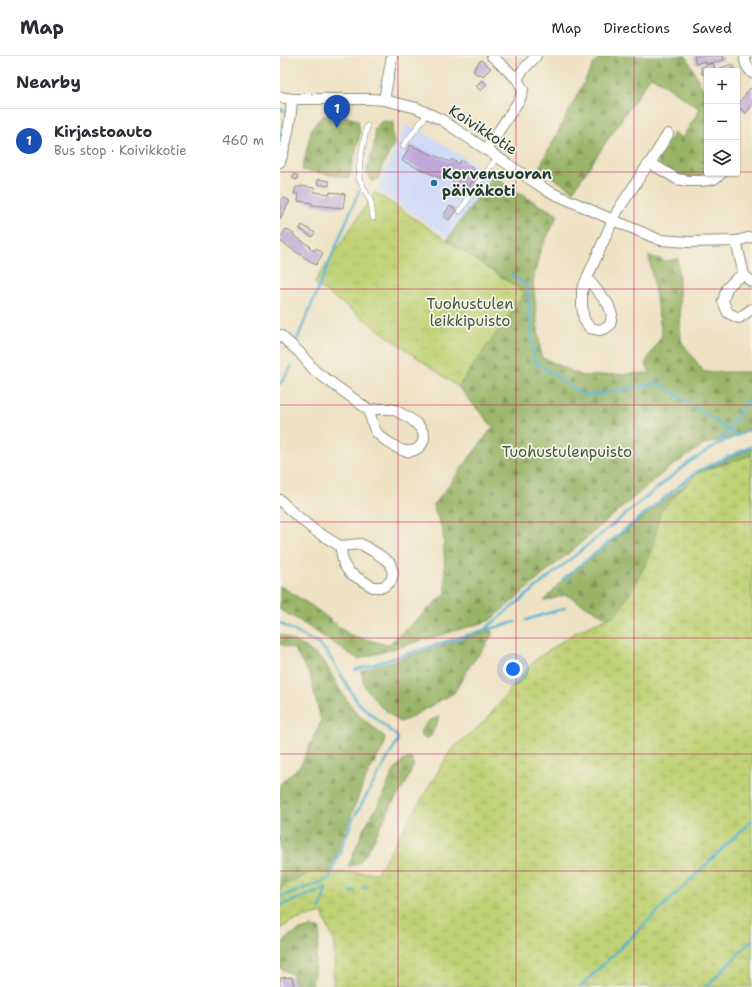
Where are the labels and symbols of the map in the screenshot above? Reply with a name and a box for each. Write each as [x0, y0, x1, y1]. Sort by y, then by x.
pin: 1 [324, 95, 350, 128]
street label: Koivikkotie [445, 100, 521, 160]
place label: Korvensuoran päiväkoti [442, 164, 552, 201]
marker: Korvensuoran päiväkoti [429, 178, 439, 188]
park label: Tuohustulen leikkipuisto [427, 294, 513, 331]
park label: Tuohustulenpuisto [502, 442, 632, 462]
your location [503, 659, 523, 679]

